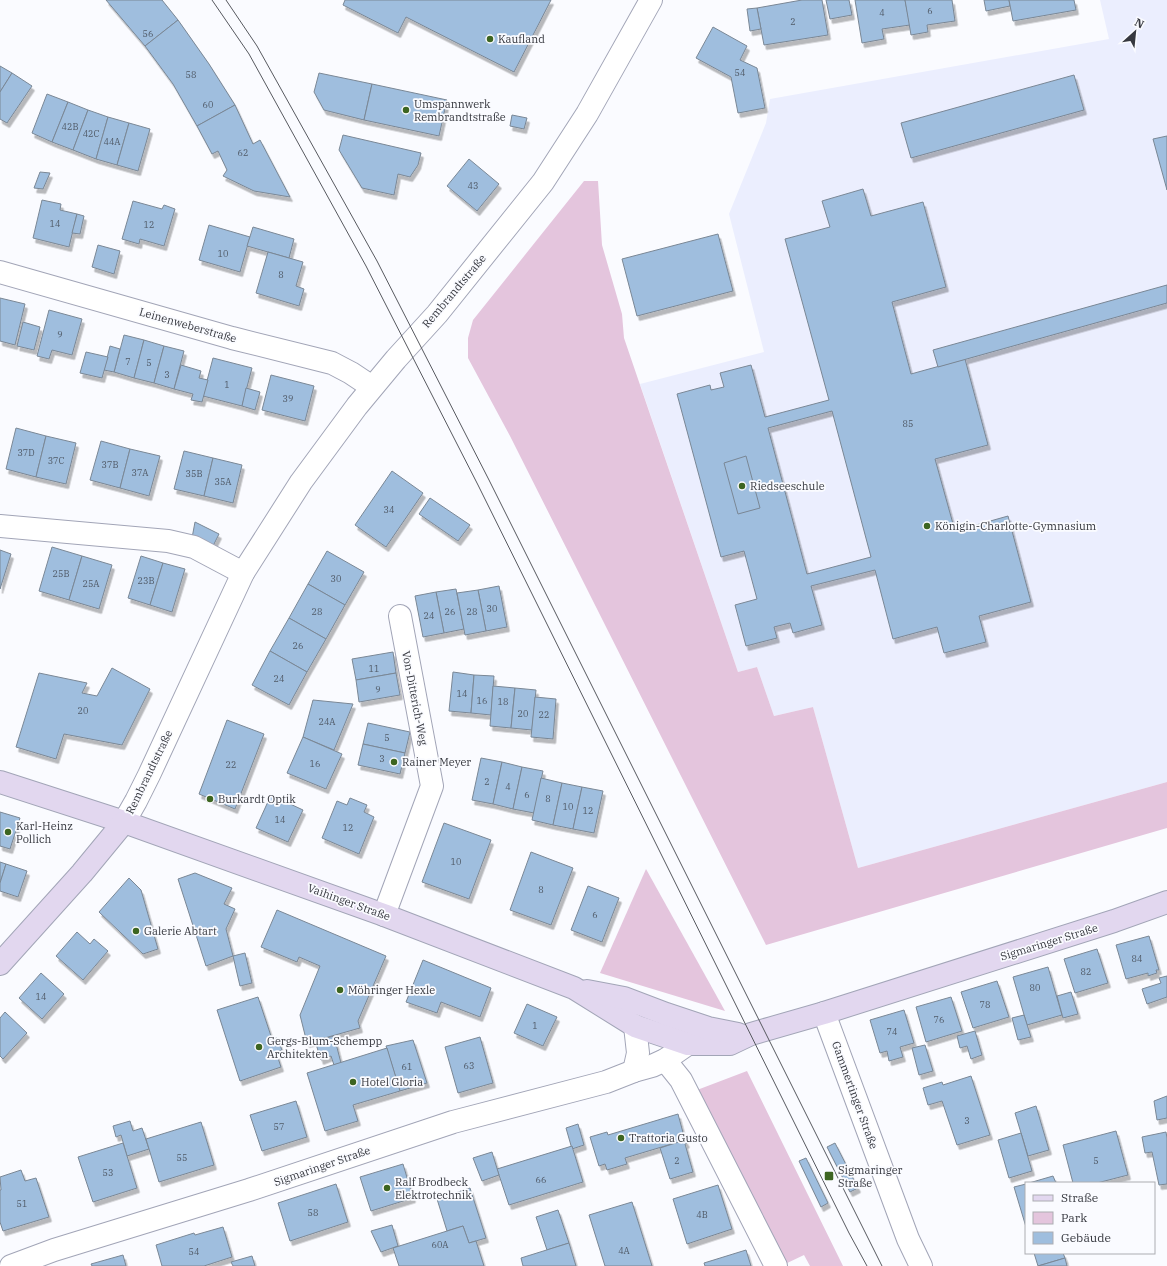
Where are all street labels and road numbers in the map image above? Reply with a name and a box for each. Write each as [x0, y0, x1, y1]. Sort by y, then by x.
street label: Rembrandtstraße [419, 251, 489, 331]
street label: Leinenweberstraße [138, 304, 238, 346]
street label: Von-Ditterich-Weg [399, 650, 431, 746]
street label: Rembrandtstraße [123, 728, 175, 816]
street label: Vaihinger Straße [306, 881, 392, 923]
street label: Sigmaringer Straße [999, 920, 1100, 963]
street label: Gammertinger Straße [829, 1039, 881, 1151]
street label: Sigmaringer Straße [272, 1143, 372, 1189]

